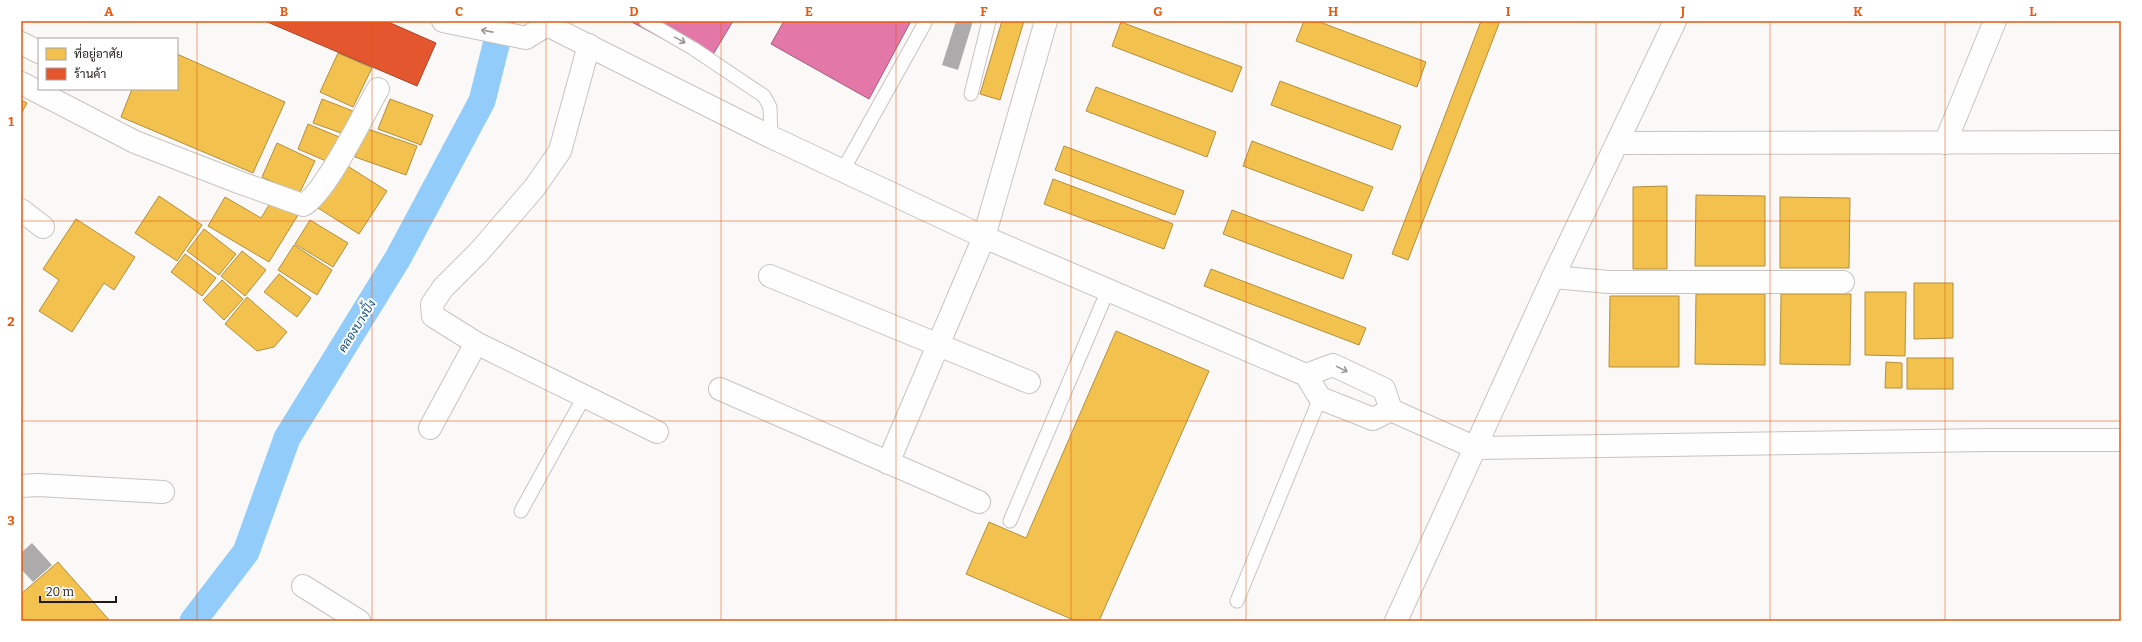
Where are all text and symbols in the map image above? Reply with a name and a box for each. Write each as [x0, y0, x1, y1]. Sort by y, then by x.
text: A [104, 4, 114, 19]
text: B [280, 4, 288, 19]
text: C [455, 4, 463, 19]
text: D [629, 4, 639, 19]
text: E [805, 4, 813, 19]
text: F [980, 4, 988, 19]
text: G [1153, 4, 1163, 19]
text: H [1328, 4, 1338, 19]
text: I [1506, 4, 1511, 19]
text: J [1680, 4, 1686, 19]
text: K [1853, 4, 1863, 19]
text: L [2029, 4, 2037, 19]
one-way arrow [481, 27, 494, 35]
one-way arrow [673, 37, 685, 45]
legend [38, 38, 178, 90]
text: ที่อยู่อาศัย [74, 43, 123, 62]
text: ร้านค้า [74, 67, 106, 81]
text: 1 [8, 114, 14, 129]
water label: คลองบางปิ้ง [333, 295, 379, 355]
text: 2 [7, 314, 15, 329]
one-way arrow [1336, 366, 1348, 373]
text: 3 [7, 513, 15, 528]
scale bar [40, 578, 116, 604]
text: 20 m [46, 585, 75, 599]

